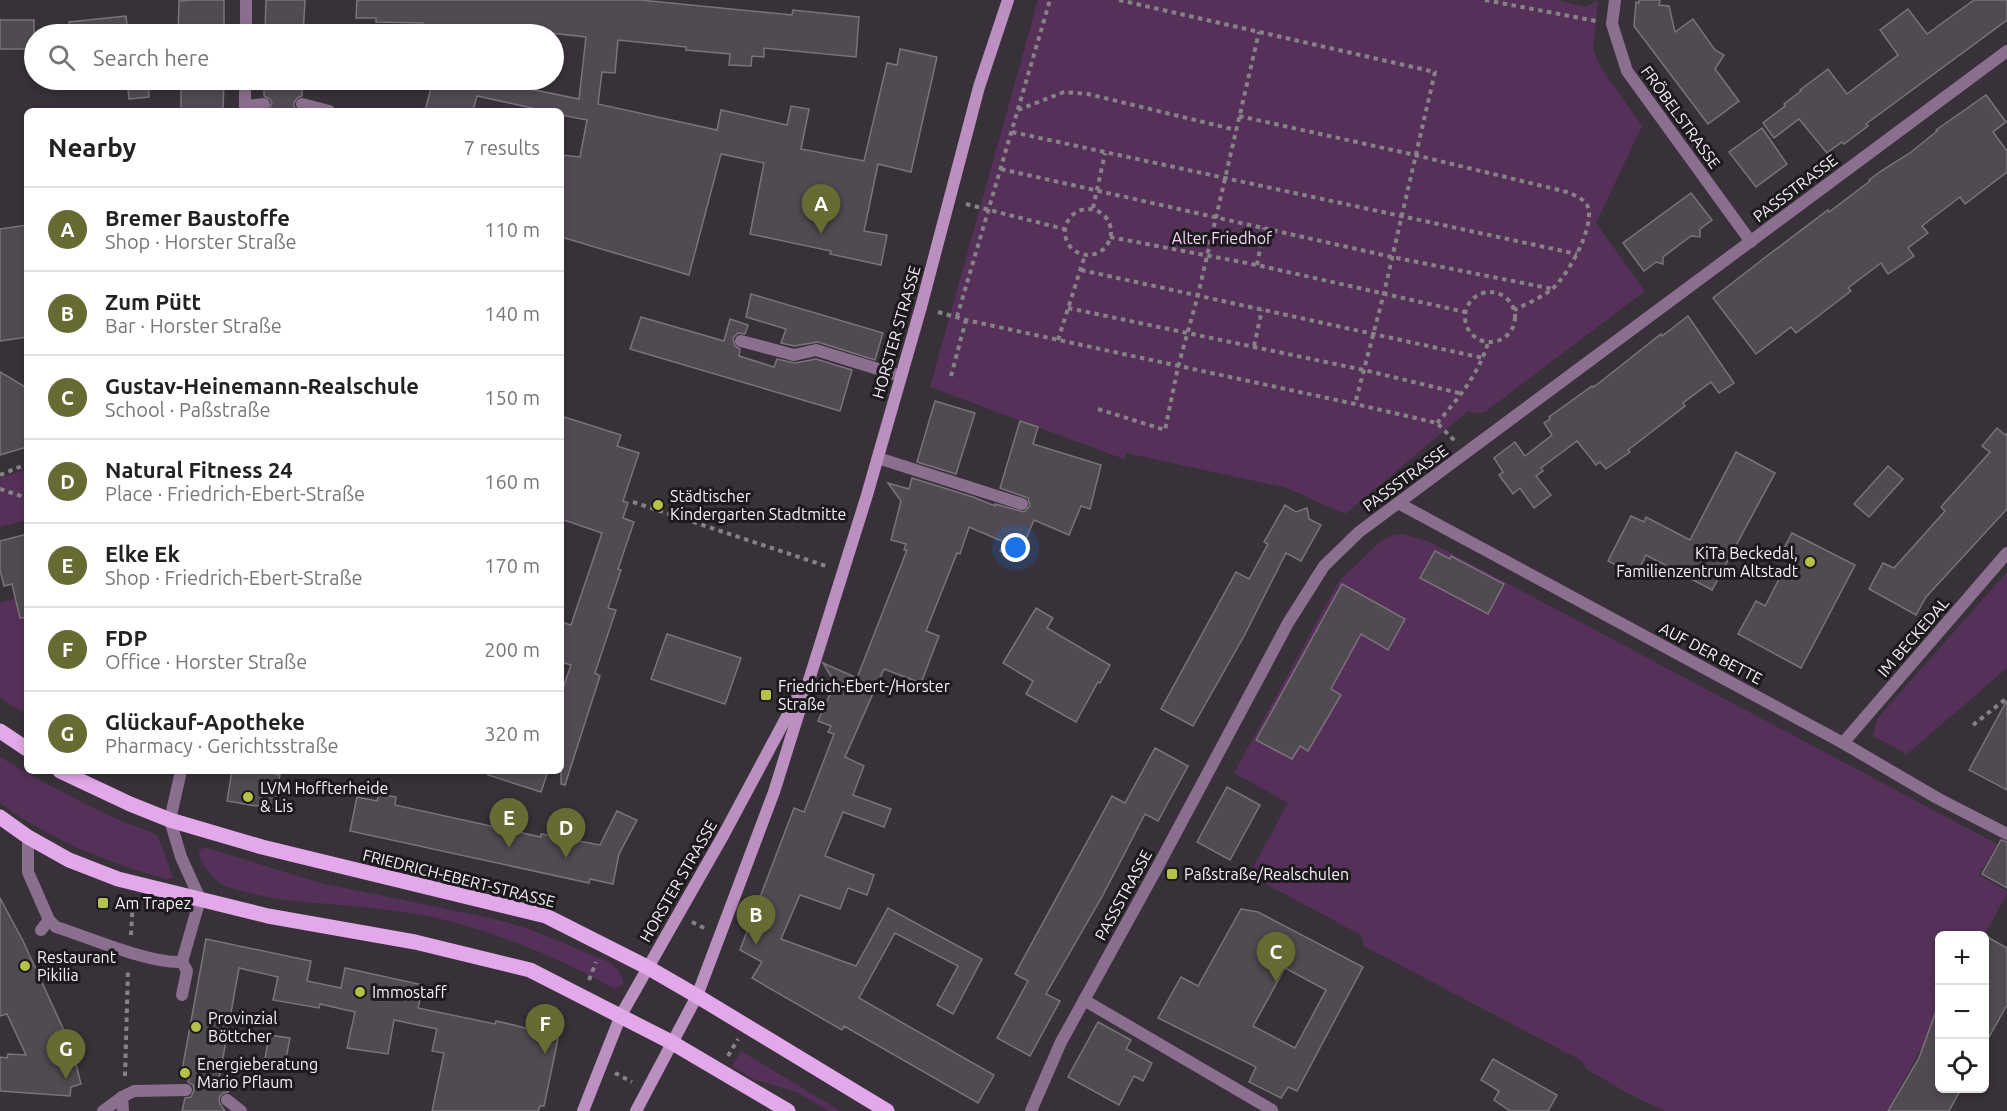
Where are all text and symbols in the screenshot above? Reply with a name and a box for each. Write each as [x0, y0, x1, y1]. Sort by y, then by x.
search box [24, 24, 564, 90]
icon: search [45, 41, 78, 74]
text: Search here [93, 45, 209, 70]
street label: FRÖBELSTRASSE [1638, 62, 1724, 172]
text: Nearby [48, 133, 136, 162]
text: 7 results [464, 136, 540, 159]
street label: PASSSTRASSE [1749, 151, 1841, 225]
pin: A [802, 184, 840, 234]
text: Bremer Baustoffe [105, 205, 290, 230]
text: A [60, 218, 75, 241]
text: 110 m [484, 218, 540, 241]
park label: Alter Friedhof [1172, 229, 1273, 247]
text: Shop · Horster Straße [105, 230, 297, 253]
street label: HORSTER STRASSE [868, 263, 924, 401]
text: Zum Pütt [105, 289, 201, 314]
text: B [61, 302, 74, 325]
text: 140 m [484, 302, 540, 325]
text: Bar · Horster Straße [105, 314, 282, 337]
text: Gustav-Heinemann-Realschule [105, 373, 419, 398]
text: C [61, 386, 74, 409]
text: 150 m [484, 386, 540, 409]
text: School · Paßstraße [105, 398, 271, 421]
street label: PASSSTRASSE [1359, 441, 1451, 515]
text: Natural Fitness 24 [105, 457, 293, 482]
text: D [60, 470, 75, 493]
text: 160 m [484, 470, 540, 493]
text: Place · Friedrich-Ebert-Straße [105, 482, 365, 505]
place label: Städtischer Kindergarten Stadtmitte [670, 487, 846, 523]
marker: Städtischer Kindergarten Stadtmitte [651, 498, 665, 512]
your location [1001, 533, 1030, 562]
text: Elke Ek [105, 541, 180, 566]
place label: KiTa Beckedal, Familienzentrum Altstadt [1616, 544, 1799, 580]
text: E [62, 554, 73, 577]
text: 170 m [484, 554, 540, 577]
marker: KiTa Beckedal, Familienzentrum Altstadt [1803, 555, 1817, 569]
text: Shop · Friedrich-Ebert-Straße [105, 566, 363, 589]
street label: IM BECKEDAL [1874, 594, 1952, 680]
street label: AUF DER BETTE [1657, 618, 1765, 688]
text: FDP [105, 625, 147, 650]
text: F [62, 638, 73, 661]
text: 200 m [484, 638, 540, 661]
text: Office · Horster Straße [105, 650, 307, 673]
place label: Friedrich-Ebert-/Horster Straße [778, 677, 950, 713]
marker: Friedrich-Ebert-/Horster Straße [759, 688, 773, 702]
text: Glückauf-Apotheke [105, 709, 305, 734]
text: G [61, 722, 74, 745]
text: 320 m [484, 722, 540, 745]
text: Pharmacy · Gerichtsstraße [105, 734, 339, 757]
place label: LVM Hoffterheide & Lis [260, 779, 388, 815]
marker: LVM Hoffterheide & Lis [241, 790, 255, 804]
pin: E [490, 798, 528, 848]
pin: D [546, 808, 586, 858]
street label: HORSTER STRASSE [636, 817, 720, 945]
street label: FRIEDRICH-EBERT-STRASSE [361, 845, 557, 911]
street label: PASSSTRASSE [1091, 847, 1155, 943]
place label: Paßstraße/Realschulen [1184, 865, 1349, 883]
marker: Paßstraße/Realschulen [1165, 867, 1179, 881]
place label: Am Trapez [115, 894, 191, 912]
marker: Am Trapez [96, 896, 110, 910]
pin: B [736, 896, 776, 945]
map controls [1935, 931, 1989, 1093]
button: + [1935, 931, 1989, 985]
pin: C [1256, 932, 1296, 982]
place label: Restaurant Pikilia [37, 948, 117, 984]
marker: Restaurant Pikilia [18, 959, 32, 973]
place label: Immostaff [372, 983, 447, 1001]
marker: Immostaff [353, 985, 367, 999]
button: − [1935, 985, 1989, 1039]
pin: F [526, 1004, 564, 1054]
place label: Provinzial Böttcher [208, 1009, 277, 1045]
marker: Provinzial Böttcher [189, 1020, 203, 1034]
pin: G [46, 1030, 86, 1079]
button: locate [1935, 1039, 1989, 1093]
place label: Energieberatung Mario Pflaum [197, 1055, 318, 1091]
marker: Energieberatung Mario Pflaum [178, 1066, 192, 1080]

